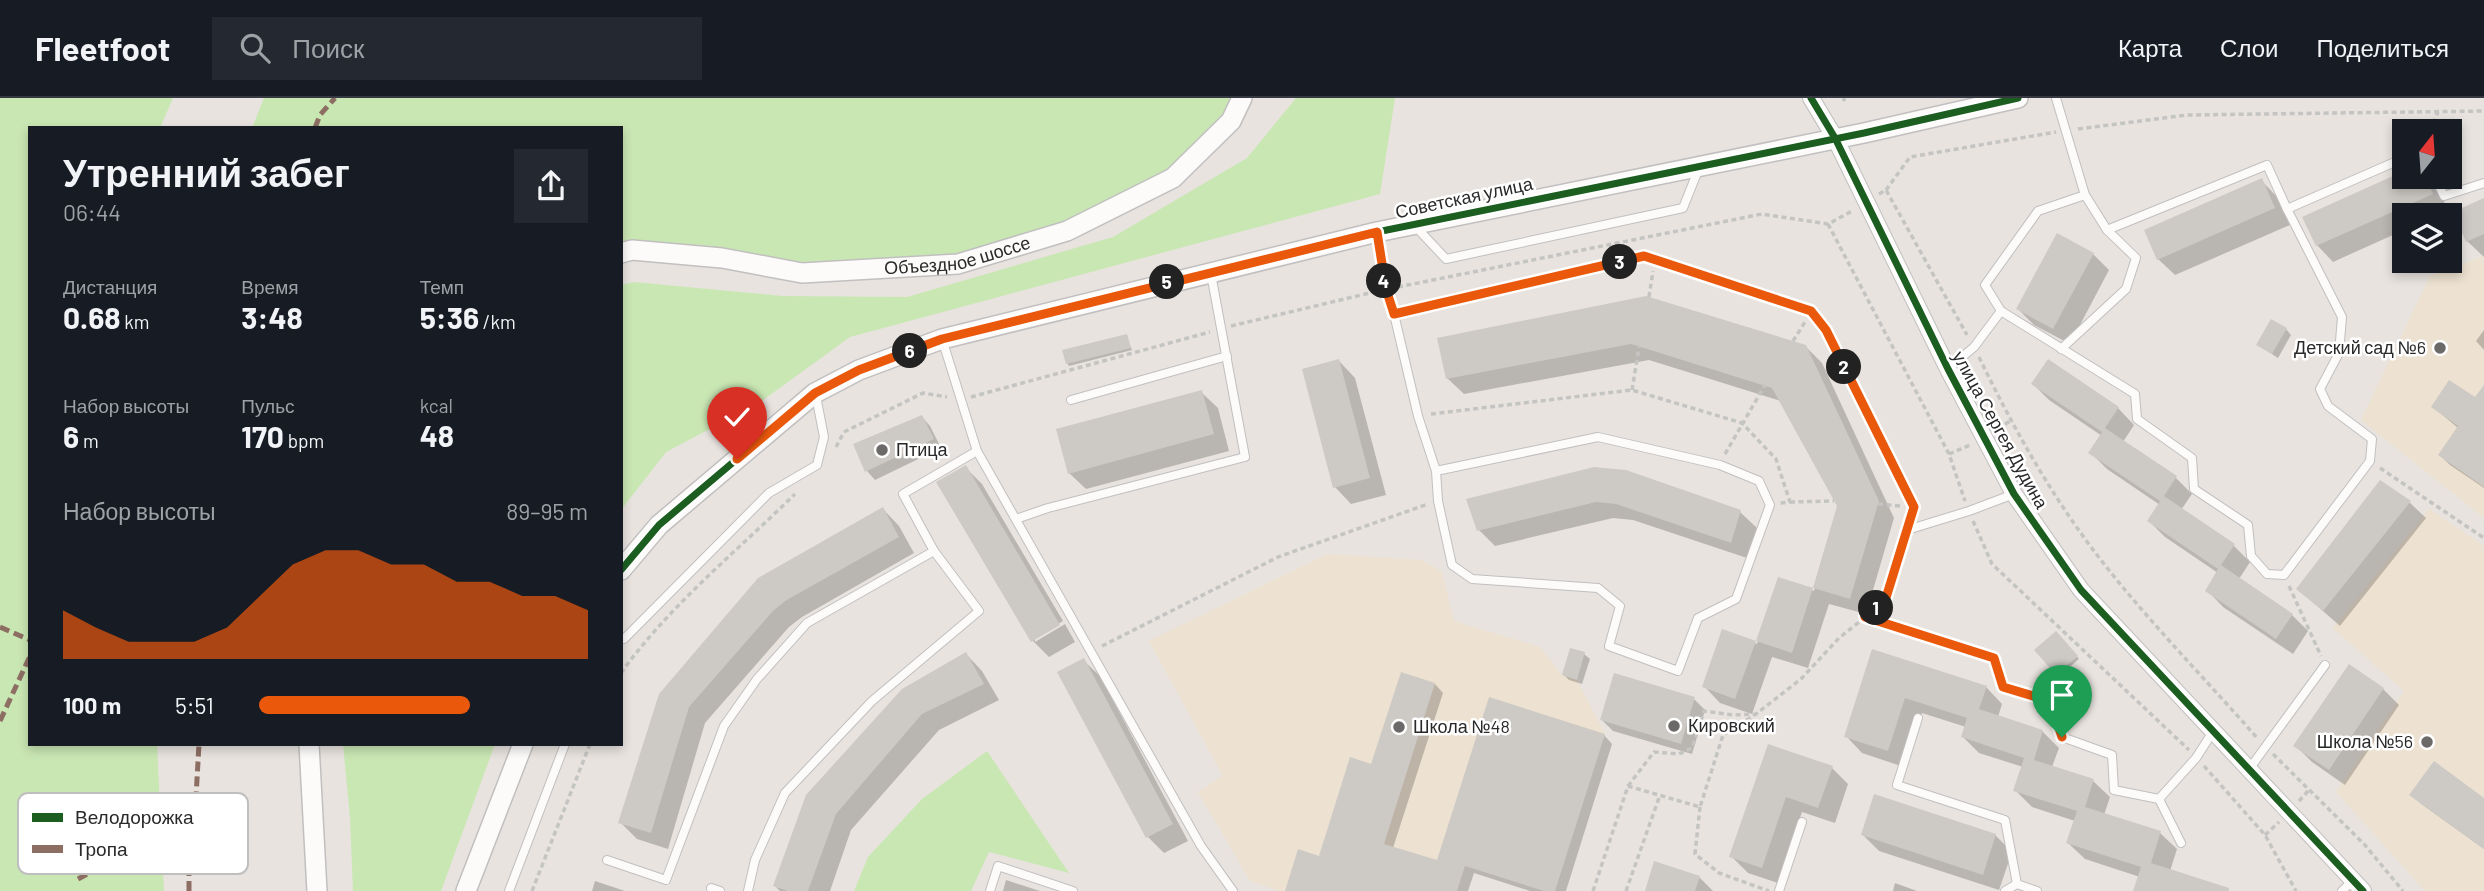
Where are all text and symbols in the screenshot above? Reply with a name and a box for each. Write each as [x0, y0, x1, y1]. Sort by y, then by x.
search box [212, 17, 702, 80]
text: Fleetfoot [35, 28, 170, 68]
icon: search [236, 29, 274, 67]
text: Поиск [292, 32, 364, 63]
text: Карта [2118, 33, 2182, 62]
text: Слои [2220, 33, 2278, 62]
text: Поделиться [2316, 33, 2449, 62]
north arrow [2392, 119, 2462, 189]
map controls [2392, 119, 2462, 273]
text: Утренний забег [63, 149, 350, 195]
button: share [514, 149, 588, 223]
street label: Советская улица [1393, 172, 1535, 222]
text: 06:44 [63, 198, 121, 226]
button: layers [2392, 203, 2462, 273]
street label: Объездное шоссе [883, 231, 1033, 278]
pin: 3 [1602, 244, 1638, 280]
text: 3 [1614, 250, 1625, 273]
pin: 5 [1150, 264, 1184, 300]
pin: 4 [1366, 264, 1402, 298]
text: 4 [1378, 269, 1389, 292]
text: 5 [1161, 270, 1172, 293]
text: Дистанция [63, 275, 157, 298]
text: Время [241, 275, 299, 298]
text: Темп [420, 275, 464, 298]
text: 0.68 [63, 299, 121, 335]
text: 3:48 [241, 299, 303, 335]
text: 5:36 [420, 299, 479, 335]
text: km [121, 310, 150, 333]
text: /km [479, 310, 516, 333]
pin: 6 [892, 334, 928, 368]
place label: Детский сад №6 [2294, 336, 2426, 358]
text: 6 [904, 339, 915, 362]
marker: Детский сад №6 [2432, 340, 2448, 356]
street label: улица Сергея Дудина [1948, 347, 2054, 513]
pin: 2 [1826, 350, 1862, 384]
text: 2 [1838, 355, 1849, 378]
pin [707, 387, 767, 459]
text: Набор высоты [63, 394, 189, 417]
text: Пульс [241, 394, 295, 417]
text: kcal [420, 394, 453, 417]
icon: check [718, 398, 756, 436]
text: 48 [420, 417, 454, 453]
text: 6 [63, 418, 79, 454]
text: 170 [241, 418, 284, 454]
text: m [79, 429, 99, 452]
text: bpm [284, 429, 324, 452]
place label: Птица [896, 438, 949, 460]
marker: Птица [874, 442, 890, 458]
text: Набор высоты [63, 497, 216, 525]
text: 89–95 m [506, 497, 588, 525]
pin: 1 [1858, 590, 1894, 626]
text: 1 [1872, 596, 1879, 619]
pin [2032, 665, 2092, 737]
icon: arrive [2043, 676, 2081, 714]
text: 100 m [63, 691, 121, 719]
text: 5:51 [175, 691, 214, 719]
place label: Кировский [1688, 714, 1775, 736]
place label: Школа №48 [1413, 715, 1510, 737]
marker: Кировский [1666, 718, 1682, 734]
marker: Школа №48 [1391, 719, 1407, 735]
place label: Школа №56 [2317, 730, 2413, 752]
marker: Школа №56 [2419, 734, 2435, 750]
legend [18, 793, 248, 874]
text: Велодорожка [75, 805, 194, 828]
text: Тропа [75, 837, 128, 860]

